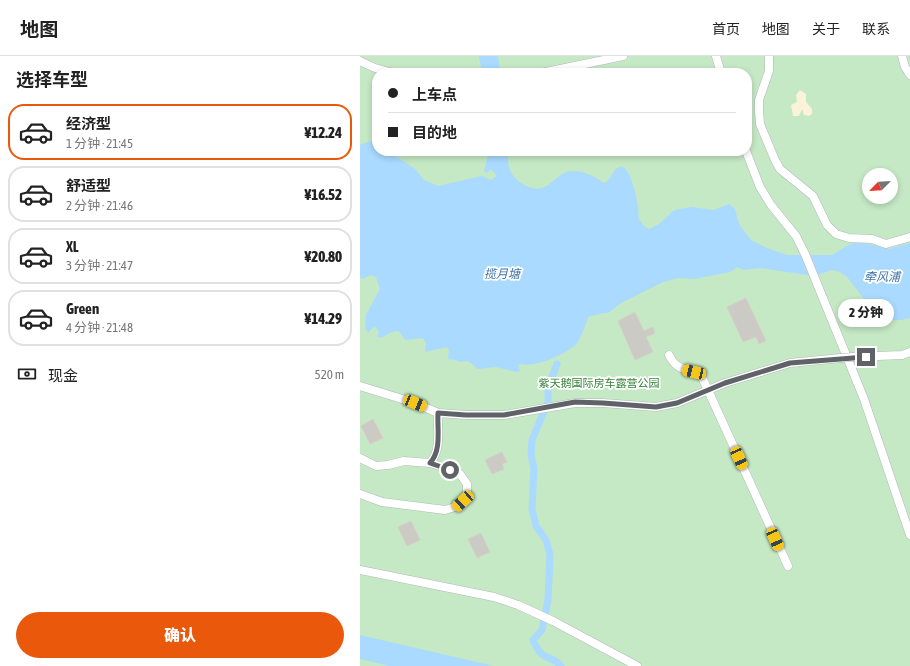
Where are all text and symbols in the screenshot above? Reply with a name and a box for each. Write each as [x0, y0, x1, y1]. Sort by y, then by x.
text: 地图 [20, 18, 58, 40]
text: 首页 [712, 21, 740, 37]
text: 地图 [762, 21, 790, 37]
text: 关于 [812, 21, 840, 37]
text: 联系 [862, 21, 890, 37]
text: 选择车型 [16, 69, 88, 90]
text: 上车点 [412, 86, 457, 103]
icon: car [18, 114, 54, 150]
text: 经济型 [66, 115, 111, 132]
text: ¥12.24 [304, 124, 342, 141]
text: 目的地 [412, 124, 457, 141]
text: 1 分钟 · 21:45 [66, 136, 133, 151]
north arrow [862, 168, 898, 204]
map controls [862, 168, 898, 204]
icon: car [18, 176, 54, 212]
text: 舒适型 [66, 177, 111, 194]
text: ¥16.52 [304, 186, 342, 203]
text: 2 分钟 · 21:46 [66, 198, 133, 213]
icon: car [18, 238, 54, 274]
text: XL [66, 238, 79, 255]
text: ¥20.80 [304, 248, 342, 265]
text: 3 分钟 · 21:47 [66, 258, 133, 273]
water label: 揽月塘 [484, 267, 522, 281]
water label: 牵风浦 [864, 270, 902, 284]
callout: 2 分钟 [838, 299, 894, 327]
icon: car [18, 300, 54, 336]
text: Green [66, 300, 99, 317]
text: 2 分钟 [849, 305, 883, 320]
text: ¥14.29 [304, 310, 342, 327]
text: 4 分钟 · 21:48 [66, 320, 133, 335]
route end [857, 348, 875, 366]
icon: cash [16, 363, 38, 385]
car [681, 363, 707, 381]
text: 现金 [48, 367, 78, 384]
text: 520 m [315, 367, 344, 382]
park label: 紫天鹅国际房车露营公园 [539, 377, 660, 389]
car [402, 393, 428, 413]
car [729, 445, 749, 471]
route start [441, 461, 459, 479]
car [450, 489, 476, 513]
car [765, 526, 785, 552]
button: 确认 [16, 612, 344, 658]

